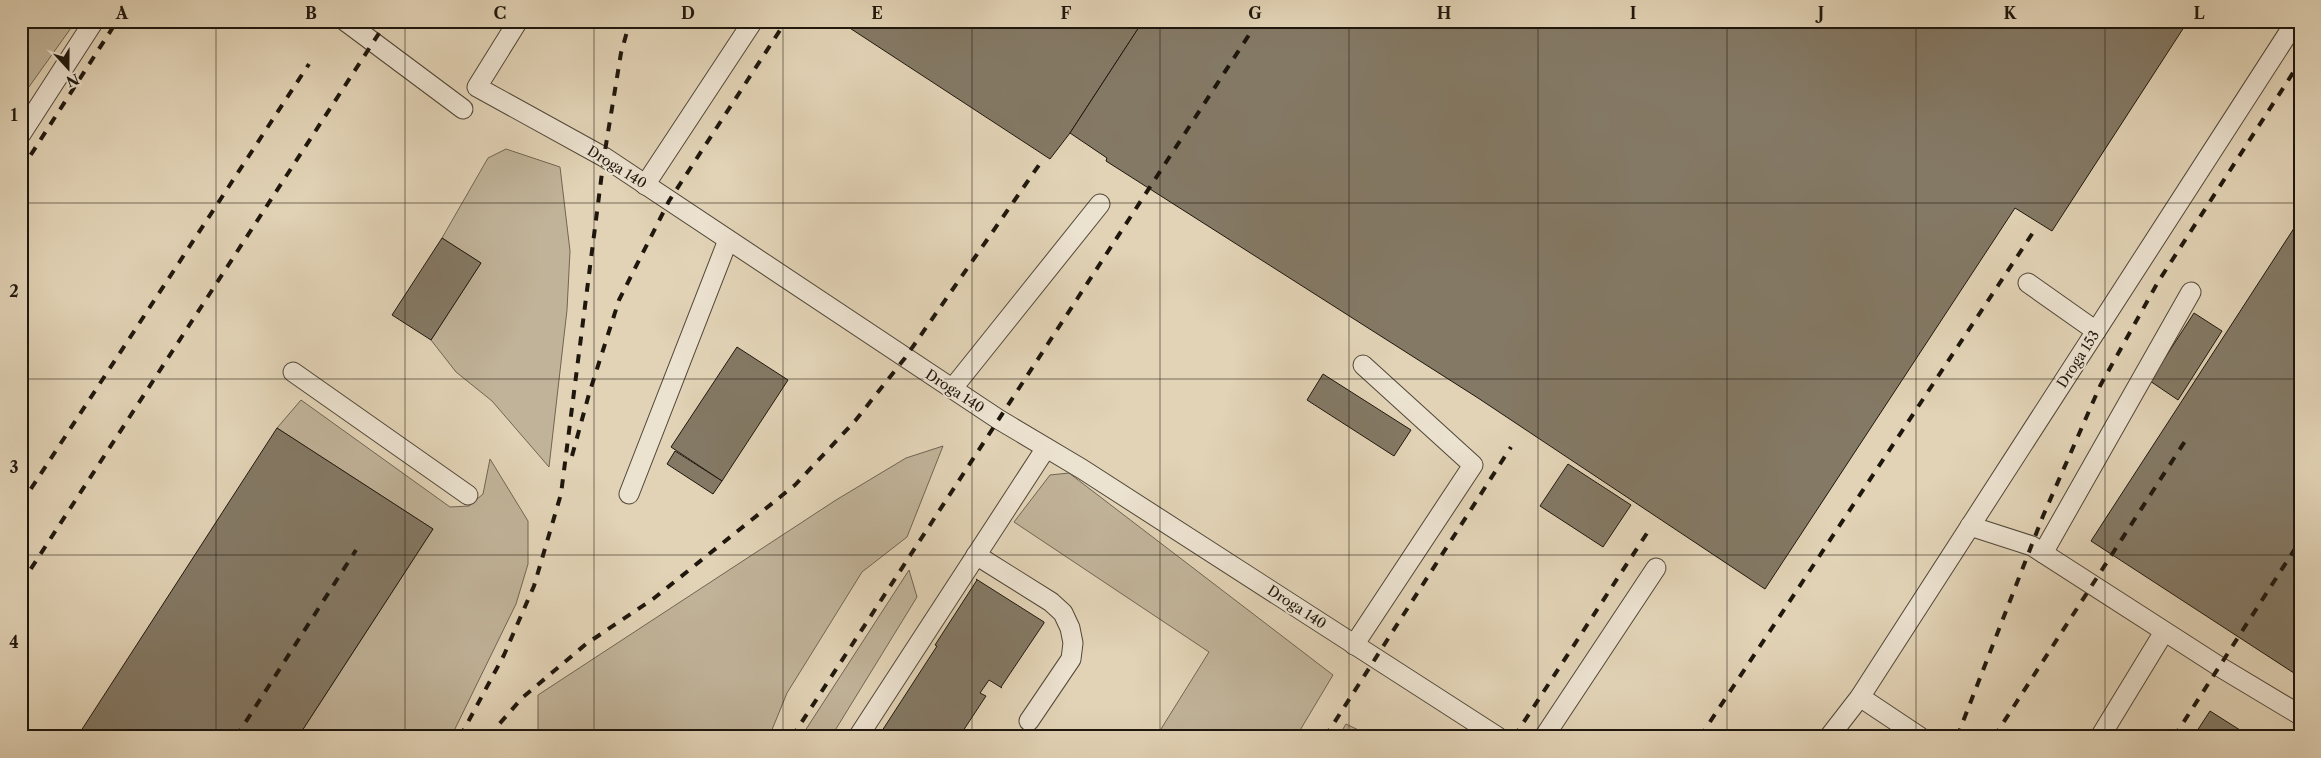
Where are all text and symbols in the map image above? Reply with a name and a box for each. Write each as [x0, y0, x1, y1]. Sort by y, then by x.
text: A [115, 3, 129, 23]
text: B [305, 3, 317, 23]
text: C [494, 3, 506, 23]
text: D [681, 3, 695, 23]
text: E [871, 3, 883, 23]
text: F [1061, 3, 1072, 23]
text: G [1248, 3, 1262, 23]
text: H [1437, 3, 1451, 23]
text: I [1630, 3, 1637, 23]
text: J [1815, 3, 1824, 23]
text: K [2004, 3, 2018, 23]
text: L [2193, 3, 2205, 23]
north arrow [42, 42, 92, 92]
text: N [64, 70, 82, 91]
text: 1 [10, 105, 18, 125]
street label: Droga 140 [584, 142, 650, 192]
text: 2 [9, 281, 19, 301]
street label: Droga 153 [2053, 327, 2103, 391]
street label: Droga 140 [922, 365, 988, 417]
text: 3 [9, 457, 19, 477]
street label: Droga 140 [1264, 581, 1330, 633]
text: 4 [9, 632, 19, 652]

